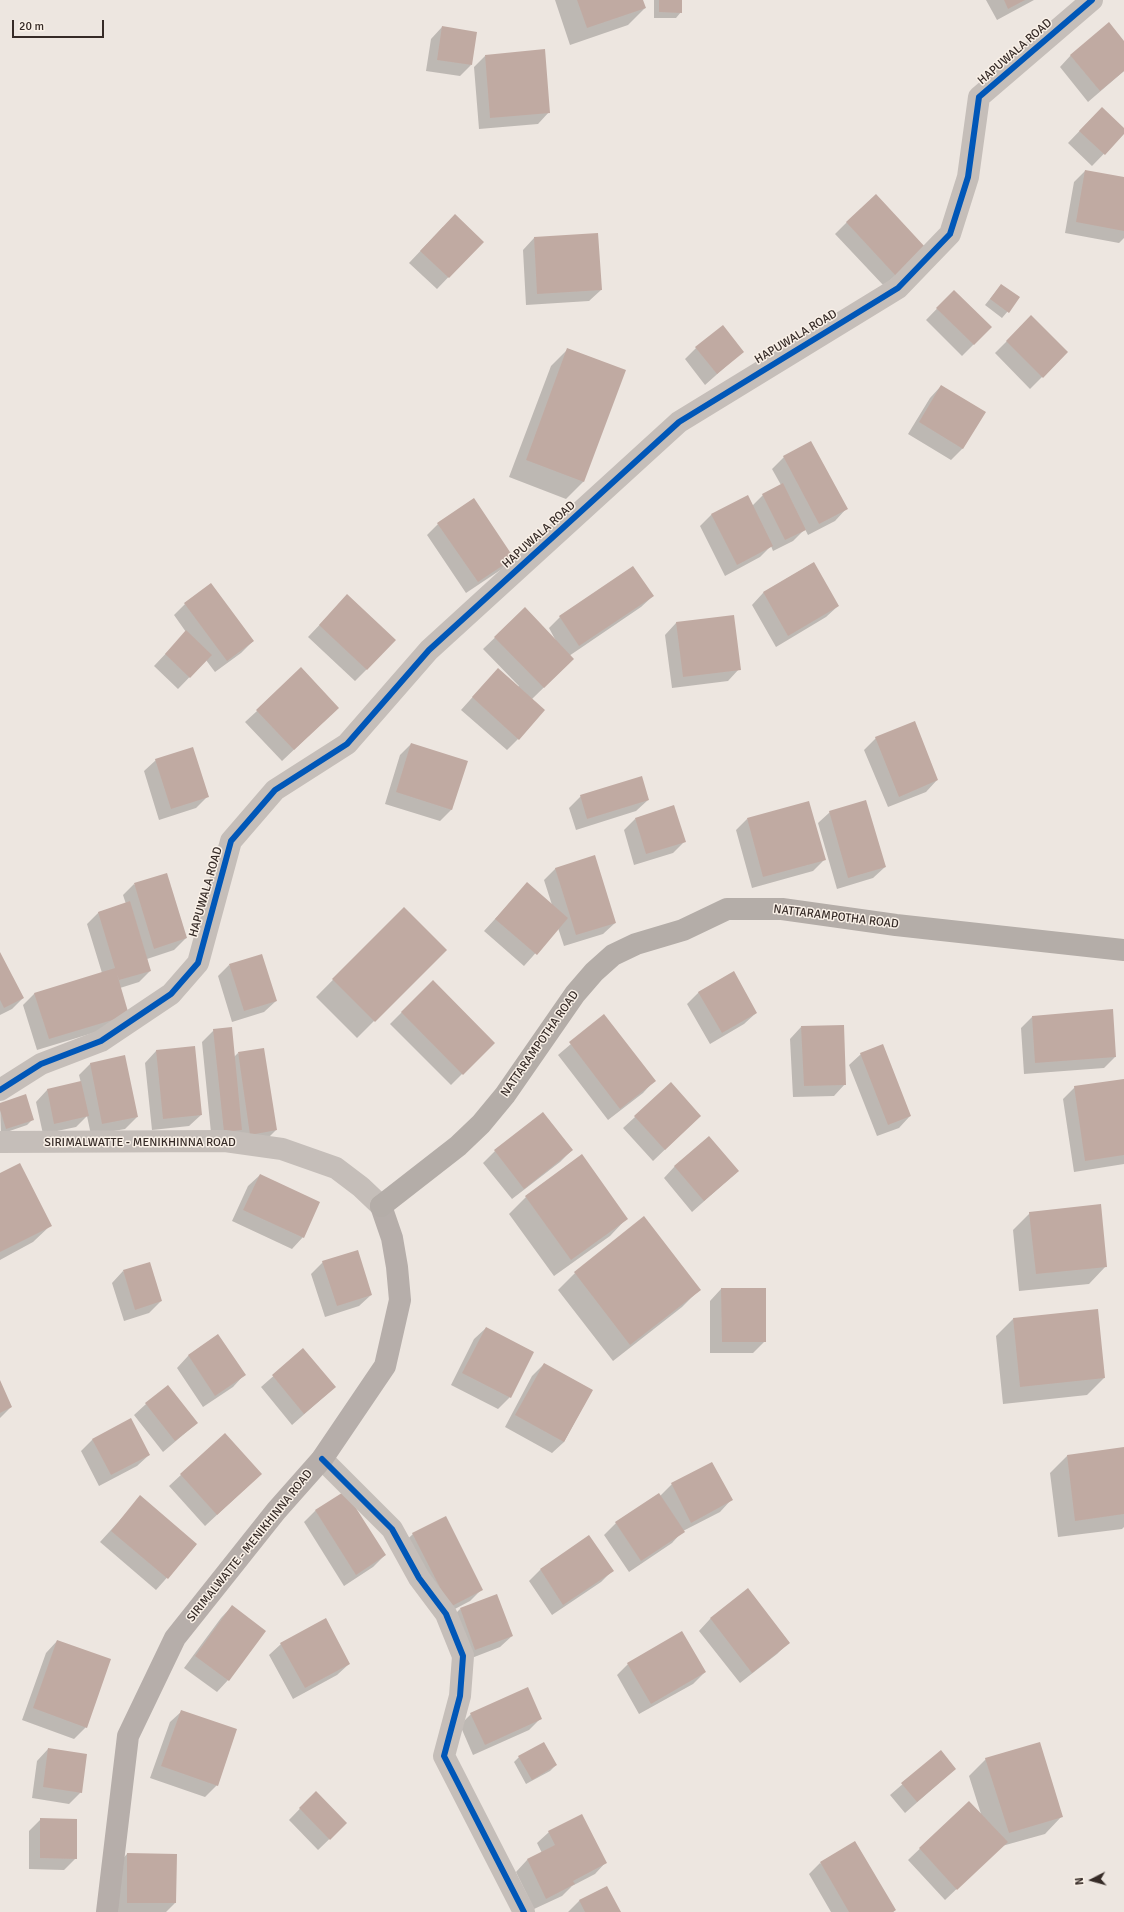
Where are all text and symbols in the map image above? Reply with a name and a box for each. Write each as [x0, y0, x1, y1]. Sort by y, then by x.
scale bar [14, 12, 106, 38]
street label: HAPUWALA ROAD [975, 16, 1055, 88]
text: 20 m [19, 19, 44, 34]
street label: HAPUWALA ROAD [752, 307, 840, 367]
street label: HAPUWALA ROAD [499, 498, 579, 572]
street label: HAPUWALA ROAD [186, 845, 226, 939]
street label: NATTARAMPOTHA ROAD [773, 902, 899, 932]
street label: NATTARAMPOTHA ROAD [498, 988, 582, 1100]
street label: SIRIMALWATTE - MENIKHINNA ROAD [44, 1136, 236, 1150]
street label: SIRIMALWATTE - MENIKHINNA ROAD [184, 1467, 316, 1625]
north arrow [1072, 1860, 1112, 1900]
text: N [1073, 1877, 1086, 1886]

